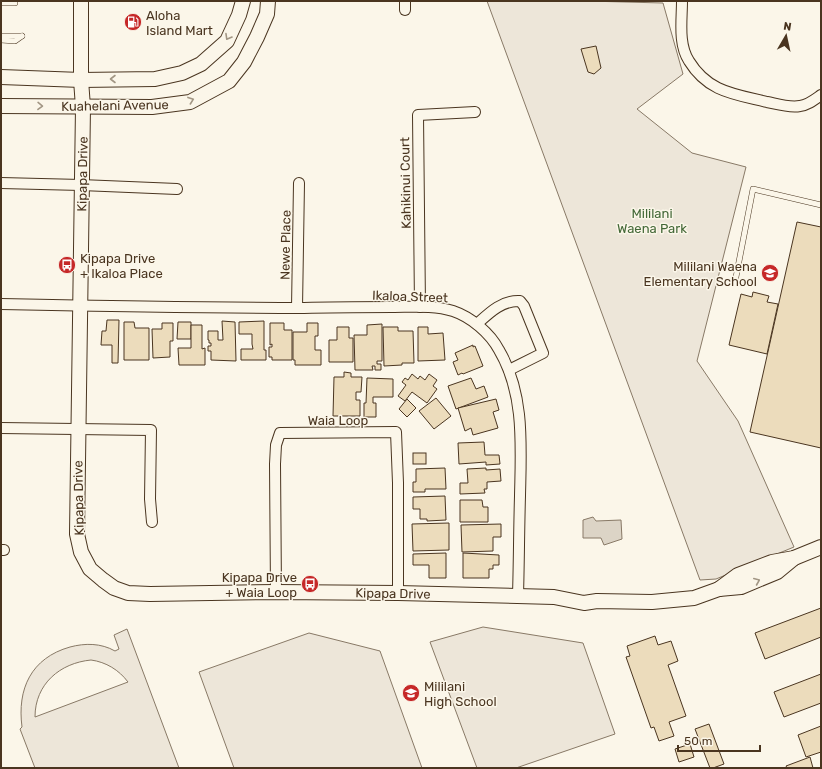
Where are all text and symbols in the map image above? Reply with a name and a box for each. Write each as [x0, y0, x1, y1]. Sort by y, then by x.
place label: Aloha Island Mart [146, 8, 213, 38]
fuel station icon: Aloha Island Mart [123, 12, 143, 32]
north arrow [766, 16, 806, 56]
text: N [783, 20, 792, 34]
one-way arrow [226, 33, 233, 40]
one-way arrow [110, 75, 116, 84]
street label: Kuahelani Avenue [61, 97, 169, 114]
one-way arrow [188, 97, 195, 105]
one-way arrow [37, 102, 43, 110]
street label: Kipapa Drive [74, 136, 91, 212]
street label: Kahikinui Court [397, 137, 414, 229]
park label: Mililani Waena Park [617, 206, 687, 236]
street label: Newe Place [277, 210, 294, 280]
place label: Kipapa Drive + Ikaloa Place [80, 251, 163, 281]
bus stop icon: Kipapa Drive + Ikaloa Place [57, 255, 77, 275]
place label: Mililani Waena Elementary School [644, 259, 757, 289]
school or university icon: Mililani Waena Elementary School [760, 263, 780, 283]
street label: Ikaloa Street [372, 288, 448, 305]
street label: Waia Loop [308, 413, 369, 428]
street label: Kipapa Drive [70, 460, 87, 536]
place label: Kipapa Drive + Waia Loop [222, 570, 297, 600]
bus stop icon: Kipapa Drive + Waia Loop [300, 574, 320, 594]
one-way arrow [754, 577, 761, 585]
street label: Kipapa Drive [355, 585, 431, 602]
place label: Mililani High School [424, 679, 497, 710]
school or university icon: Mililani High School [401, 683, 421, 703]
scale bar [678, 727, 760, 753]
text: 50 m [684, 734, 712, 748]

